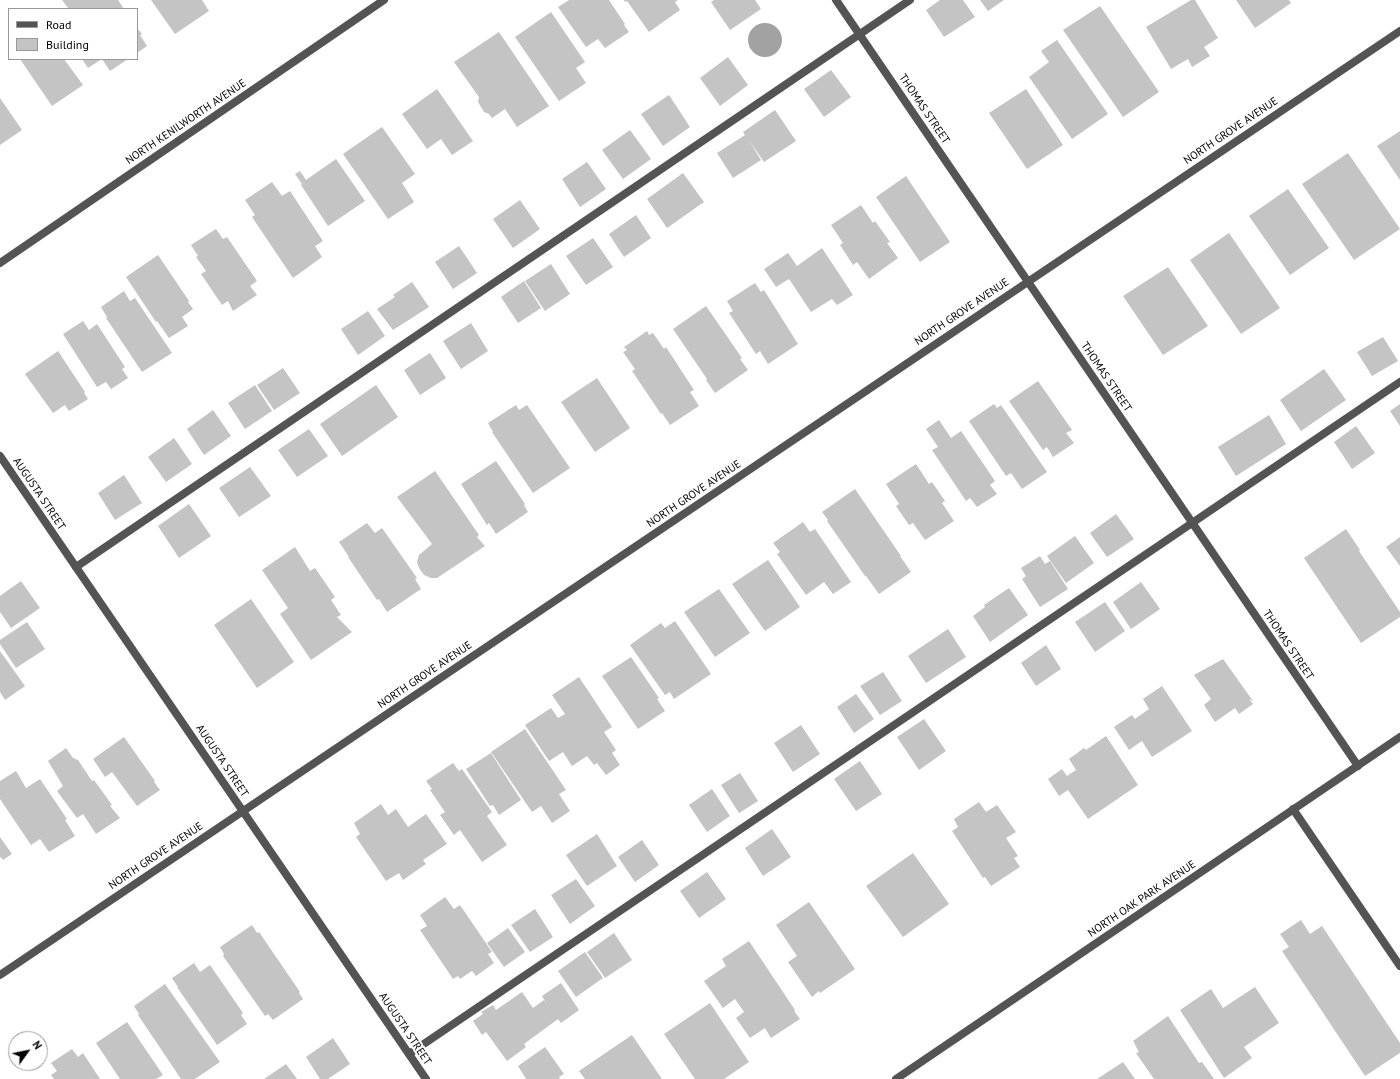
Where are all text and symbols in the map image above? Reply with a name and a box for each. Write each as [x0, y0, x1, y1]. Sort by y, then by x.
legend [8, 8, 138, 60]
text: Road [46, 17, 71, 32]
text: Building [46, 37, 89, 52]
street label: THOMAS STREET [896, 72, 952, 146]
street label: NORTH KENILWORTH AVENUE [123, 77, 249, 167]
street label: NORTH GROVE AVENUE [1181, 95, 1281, 167]
street label: NORTH GROVE AVENUE [912, 276, 1012, 348]
street label: THOMAS STREET [1078, 340, 1134, 414]
street label: AUGUSTA STREET [10, 455, 68, 533]
street label: NORTH GROVE AVENUE [644, 458, 744, 530]
street label: THOMAS STREET [1260, 608, 1316, 682]
street label: NORTH GROVE AVENUE [375, 639, 475, 711]
street label: AUGUSTA STREET [193, 722, 251, 800]
street label: NORTH GROVE AVENUE [106, 820, 206, 892]
street label: NORTH OAK PARK AVENUE [1086, 858, 1198, 940]
street label: AUGUSTA STREET [376, 990, 434, 1068]
north arrow [8, 1031, 48, 1071]
text: N [29, 1038, 45, 1052]

